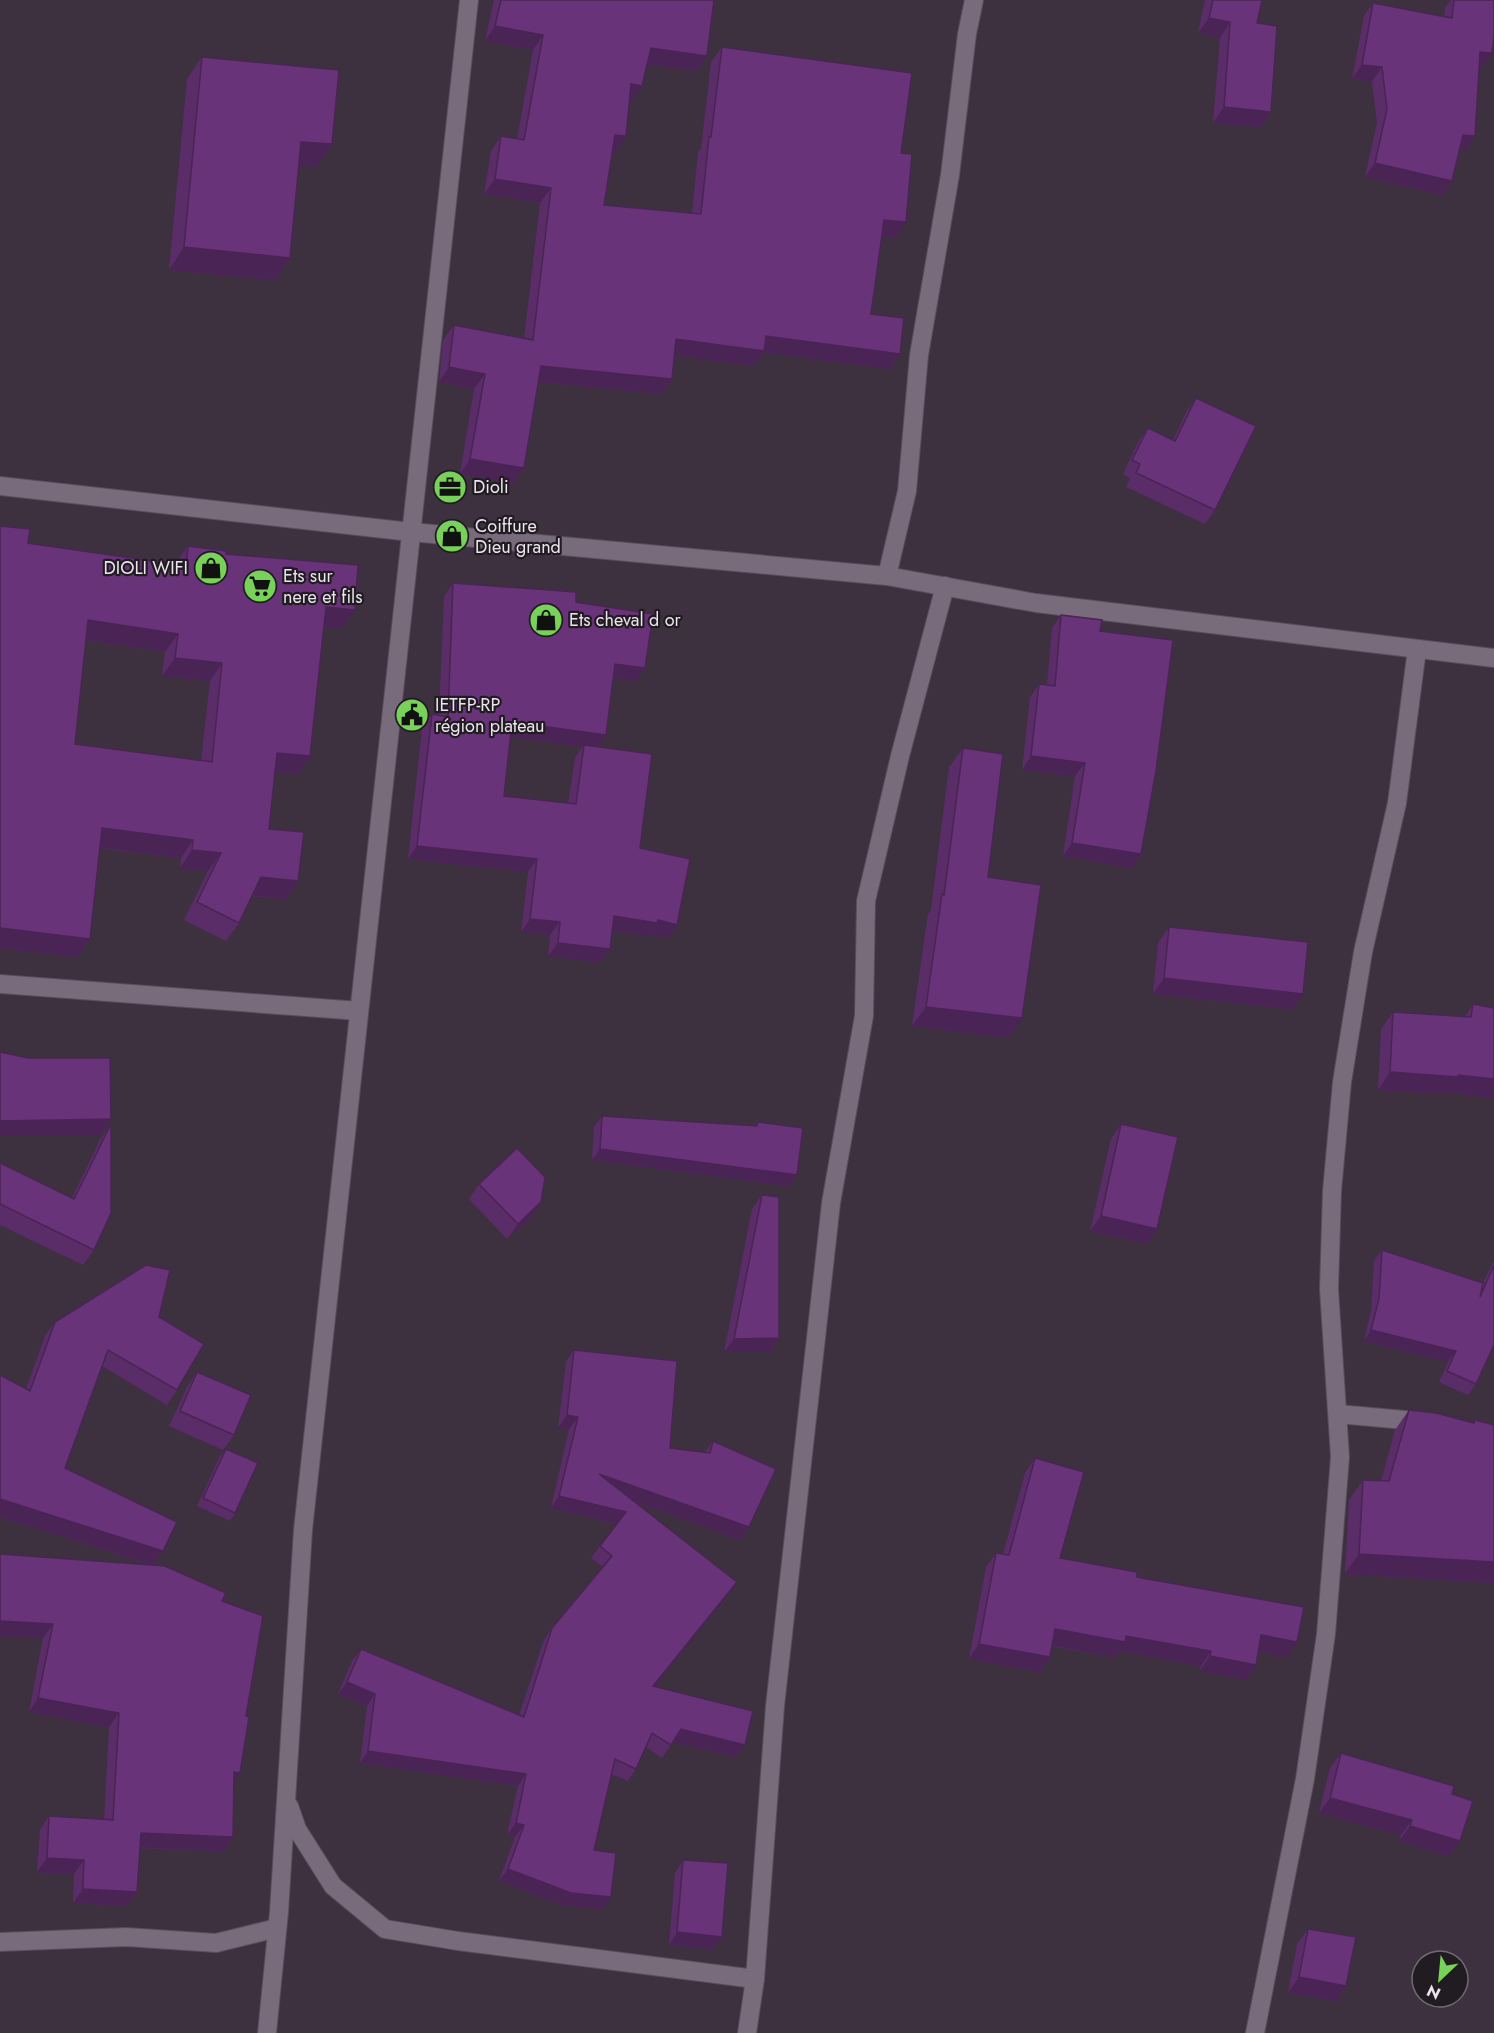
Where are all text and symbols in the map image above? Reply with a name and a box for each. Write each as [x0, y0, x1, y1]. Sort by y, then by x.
office icon: Dioli [432, 469, 468, 505]
place label: Dioli [473, 474, 509, 500]
place label: Coiffure Dieu grand [475, 513, 561, 560]
shop icon: Coiffure Dieu grand [434, 518, 470, 554]
shop icon: DIOLI WIFI [193, 550, 229, 586]
place label: DIOLI WIFI [104, 555, 188, 581]
place label: Ets sur nere et fils [283, 563, 363, 610]
supermarket icon: Ets sur nere et fils [242, 568, 278, 604]
shop icon: Ets cheval d or [528, 602, 564, 638]
place label: Ets cheval d or [569, 607, 682, 633]
place label: IETFP-RP région plateau [435, 692, 545, 739]
public building icon: IETFP-RP région plateau [394, 697, 430, 733]
north arrow [1410, 1949, 1470, 2009]
text: N [1423, 1979, 1444, 2005]

